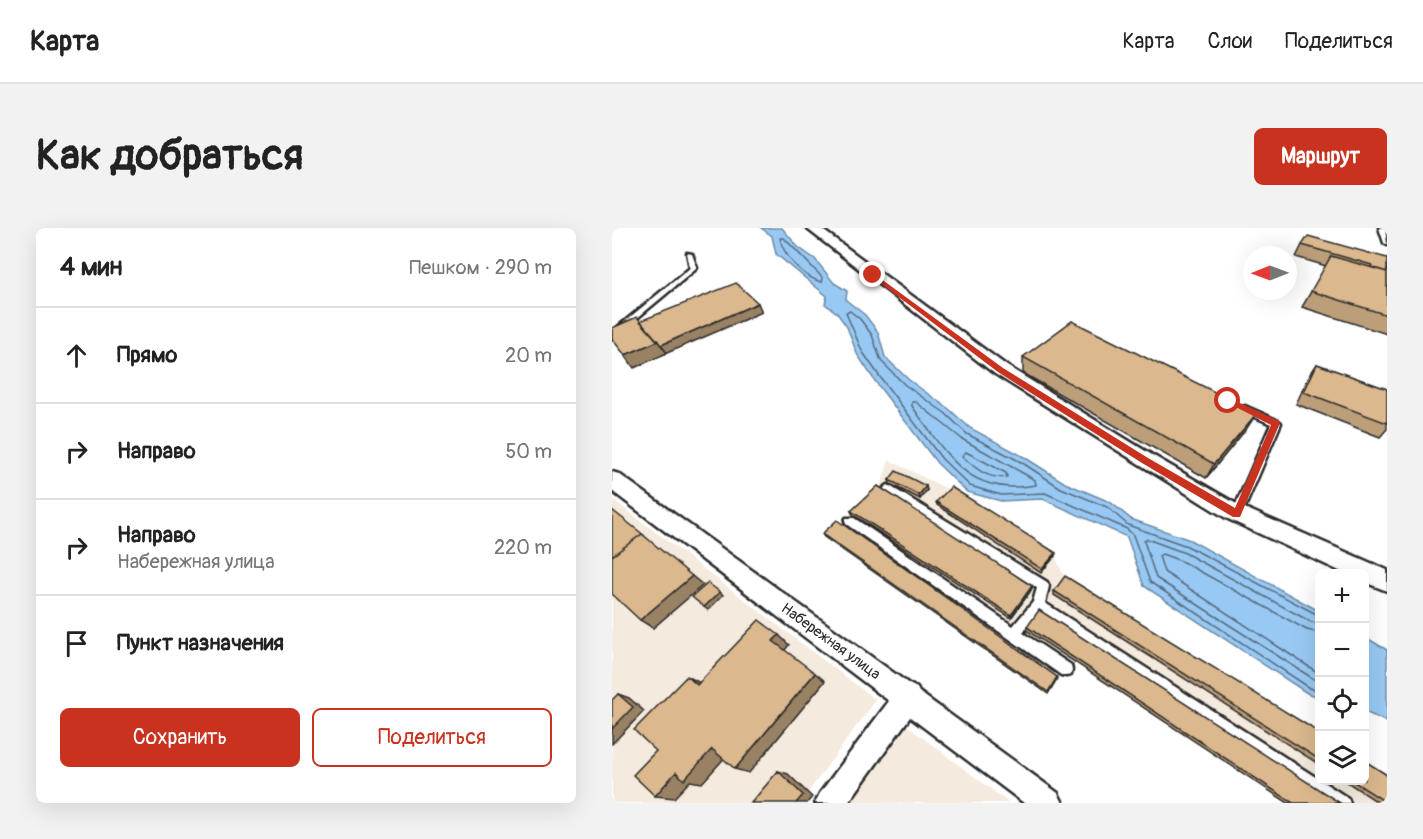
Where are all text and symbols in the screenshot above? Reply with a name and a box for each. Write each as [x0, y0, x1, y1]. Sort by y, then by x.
text: Карта [30, 24, 99, 59]
text: Карта [1122, 28, 1174, 55]
text: Слои [1207, 28, 1252, 55]
text: Поделиться [1285, 28, 1393, 55]
button: Маршрут [1254, 128, 1387, 185]
text: Как добраться [36, 130, 303, 182]
north arrow [1243, 246, 1297, 300]
text: 4 мин [60, 251, 122, 283]
text: Пешком · 290 m [409, 255, 552, 280]
route end [859, 261, 885, 287]
icon: ahead [60, 339, 93, 372]
text: Прямо [117, 341, 177, 369]
text: 20 m [505, 343, 552, 368]
route start [1214, 387, 1240, 413]
icon: right [60, 435, 93, 468]
text: Направо [117, 437, 196, 465]
text: 50 m [505, 439, 552, 464]
text: Направо [117, 521, 196, 549]
icon: right [60, 531, 93, 564]
text: 220 m [494, 535, 552, 560]
text: Набережная улица [117, 549, 275, 574]
map controls [1315, 569, 1369, 785]
button: + [1315, 569, 1369, 623]
street label: Набережная улица [777, 599, 884, 684]
button: − [1315, 623, 1369, 677]
icon: arrive [60, 627, 93, 660]
text: Пункт назначения [117, 629, 284, 657]
button: locate [1315, 677, 1369, 731]
button: Сохранить [60, 708, 300, 767]
button: Поделиться [312, 708, 552, 767]
button: layers [1315, 731, 1369, 785]

